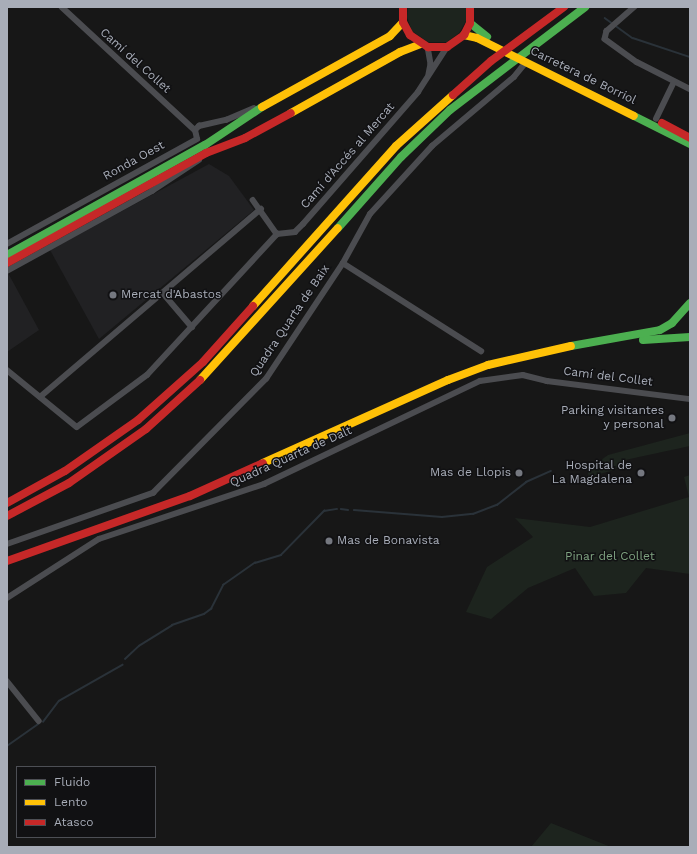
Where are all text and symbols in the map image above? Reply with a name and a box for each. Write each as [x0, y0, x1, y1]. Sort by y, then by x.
street label: Camí del Collet [97, 25, 173, 97]
street label: Carretera de Borriol [528, 44, 638, 108]
street label: Camí d'Accés al Mercat [298, 100, 398, 212]
street label: Ronda Oest [101, 138, 167, 184]
street label: Quadra Quarta de Baix [247, 262, 333, 380]
place label: Mercat d'Abastos [121, 288, 221, 302]
marker: Mercat d'Abastos [108, 290, 118, 300]
street label: Camí del Collet [562, 364, 654, 390]
place label: Parking visitantes y personal [561, 404, 664, 432]
marker: Parking visitantes y personal [667, 413, 677, 423]
street label: Quadra Quarta de Dalt [228, 424, 354, 490]
place label: Hospital de La Magdalena [551, 459, 632, 487]
place label: Mas de Llopis [430, 466, 511, 480]
marker: Hospital de La Magdalena [635, 467, 647, 479]
marker: Mas de Llopis [514, 468, 524, 478]
place label: Mas de Bonavista [337, 534, 440, 548]
marker: Mas de Bonavista [324, 536, 334, 546]
park label: Pinar del Collet [565, 550, 655, 564]
legend [16, 766, 156, 838]
text: Fluido [54, 775, 90, 789]
text: Lento [54, 795, 88, 809]
text: Atasco [54, 815, 94, 829]

